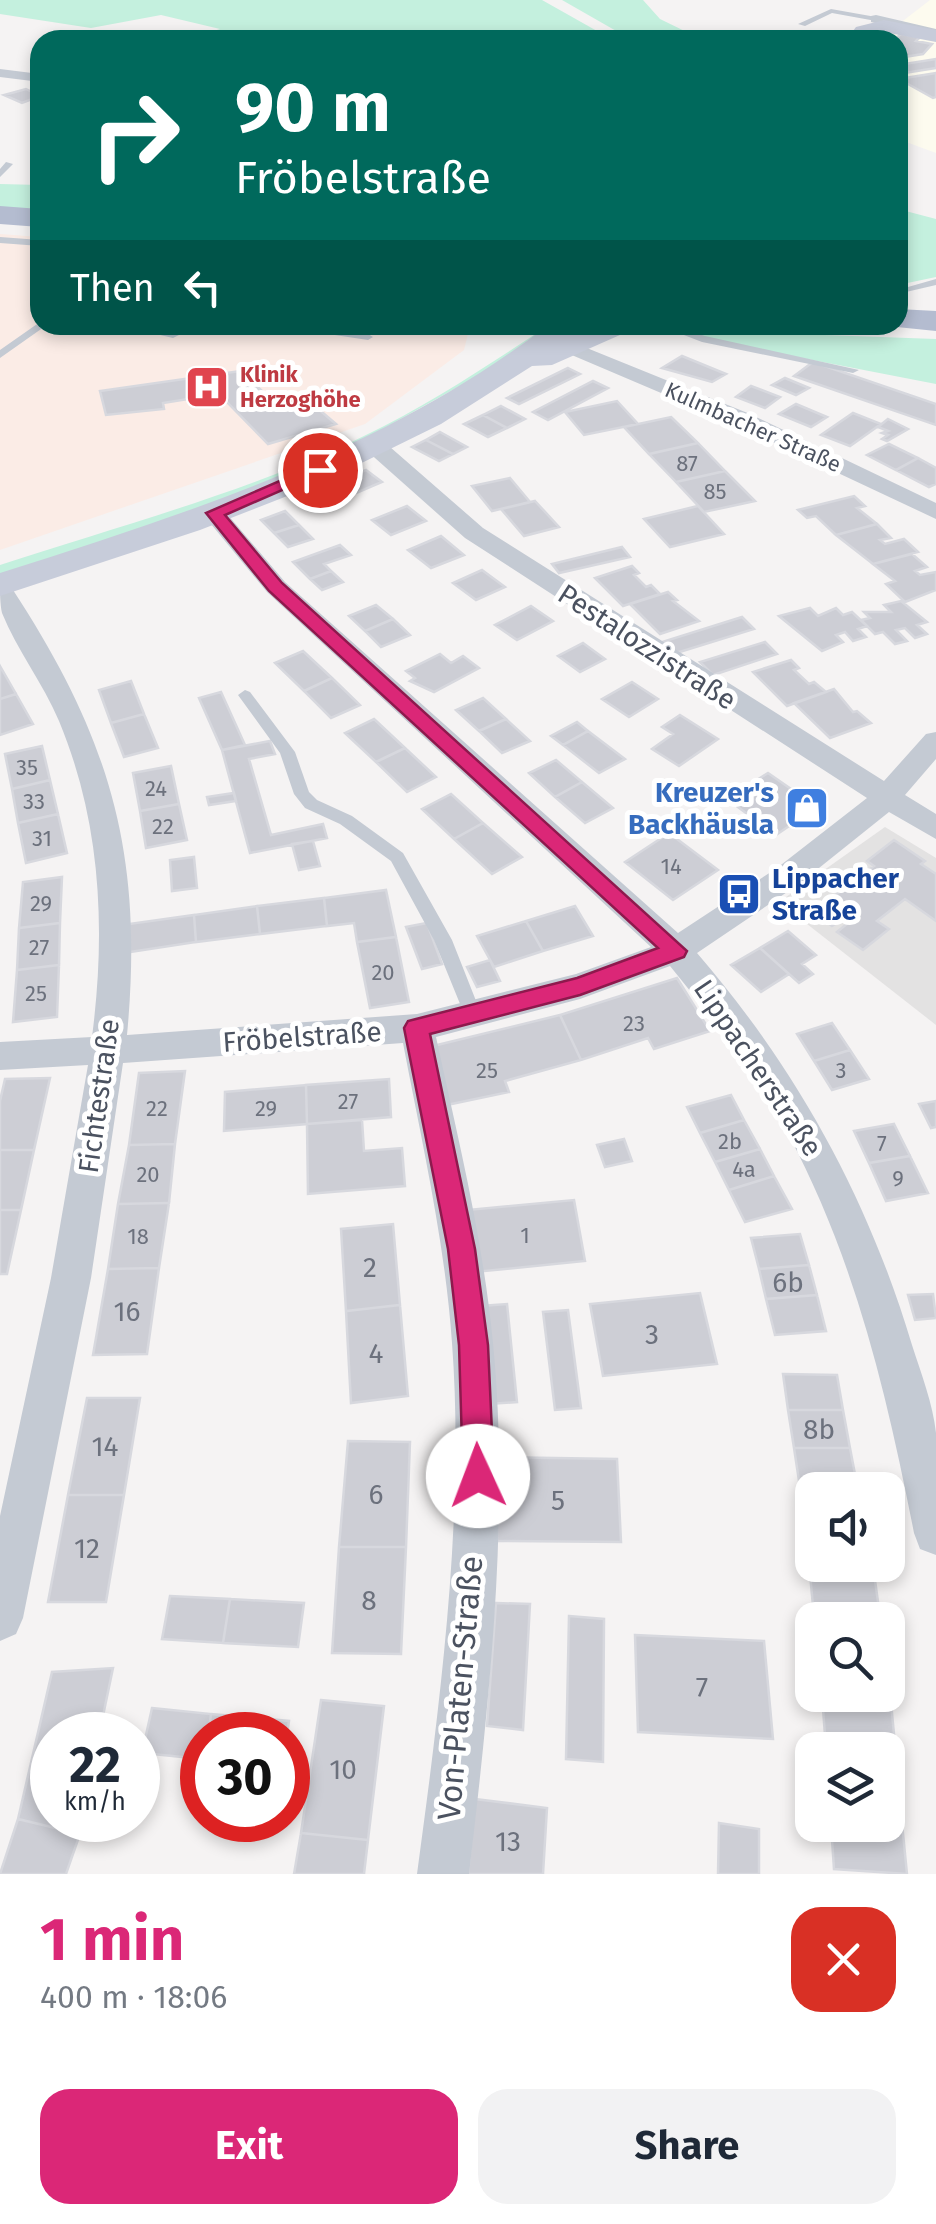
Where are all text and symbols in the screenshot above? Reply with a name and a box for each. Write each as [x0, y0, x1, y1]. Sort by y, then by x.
text: 90 m [235, 66, 391, 150]
icon: right [70, 70, 200, 200]
text: Fröbelstraße [235, 151, 491, 205]
icon: left [175, 260, 230, 315]
text: Then [70, 265, 155, 311]
place label: Klinik Herzoghöhe [240, 361, 361, 413]
hospital icon: Klinik Herzoghöhe [184, 364, 230, 410]
street label: Kulmbacher Straße [661, 376, 845, 478]
pin [278, 428, 363, 513]
icon: arrive [293, 443, 348, 498]
house number: 87 [676, 450, 698, 477]
house number: 85 [703, 478, 727, 505]
street label: Pestalozzistraße [552, 577, 742, 717]
house number: 35 [16, 754, 38, 781]
house number: 24 [145, 775, 167, 802]
place label: Kreuzer's Backhäusla [628, 776, 774, 841]
shop icon: Kreuzer's Backhäusla [784, 785, 830, 831]
house number: 33 [23, 788, 45, 815]
house number: 22 [152, 813, 174, 840]
house number: 31 [32, 825, 52, 852]
house number: 14 [660, 853, 682, 880]
place label: Lippacher Straße [772, 862, 900, 927]
bus stop icon: Lippacher Straße [716, 871, 762, 917]
house number: 29 [30, 890, 52, 917]
house number: 27 [29, 934, 49, 961]
house number: 20 [371, 959, 395, 986]
street label: Lippacherstraße [687, 974, 829, 1162]
house number: 25 [25, 980, 47, 1007]
house number: 23 [623, 1010, 645, 1037]
street label: Fröbelstraße [221, 1015, 383, 1059]
street label: Fichtestraße [72, 1017, 126, 1175]
house number: 25 [476, 1057, 498, 1084]
house number: 3 [836, 1057, 846, 1084]
house number: 27 [338, 1088, 358, 1115]
house number: 22 [146, 1095, 168, 1122]
house number: 29 [255, 1095, 277, 1122]
house number: 2b [718, 1128, 742, 1155]
house number: 7 [877, 1130, 887, 1157]
house number: 4a [732, 1156, 756, 1183]
house number: 20 [136, 1161, 160, 1188]
house number: 9 [892, 1165, 904, 1192]
house number: 1 [520, 1222, 530, 1249]
house number: 18 [127, 1223, 149, 1250]
house number: 2 [363, 1251, 377, 1284]
house number: 6b [772, 1266, 804, 1299]
house number: 16 [113, 1295, 141, 1328]
house number: 3 [645, 1318, 659, 1351]
house number: 4 [369, 1337, 384, 1370]
house number: 8b [803, 1413, 835, 1446]
position arrow [426, 1424, 530, 1528]
house number: 14 [91, 1430, 119, 1463]
map controls [795, 1472, 905, 1842]
button: sound [795, 1472, 905, 1582]
house number: 6 [369, 1478, 383, 1511]
house number: 5 [551, 1484, 565, 1517]
house number: 12 [74, 1532, 100, 1565]
street label: Von-Platen-Straße [430, 1554, 490, 1822]
house number: 8 [361, 1584, 377, 1617]
button: search [795, 1602, 905, 1712]
house number: 7 [696, 1671, 708, 1704]
speed limit sign: 30 [180, 1712, 310, 1842]
button: layers [795, 1732, 905, 1842]
text: 22 [69, 1735, 121, 1795]
house number: 10 [329, 1753, 357, 1786]
text: km/h [64, 1787, 126, 1817]
house number: 13 [495, 1825, 521, 1858]
text: 1 min [40, 1904, 184, 1976]
button: close [791, 1907, 896, 2012]
text: 400 m · 18:06 [40, 1978, 227, 2016]
button: Exit [40, 2089, 458, 2204]
button: Share [478, 2089, 896, 2204]

